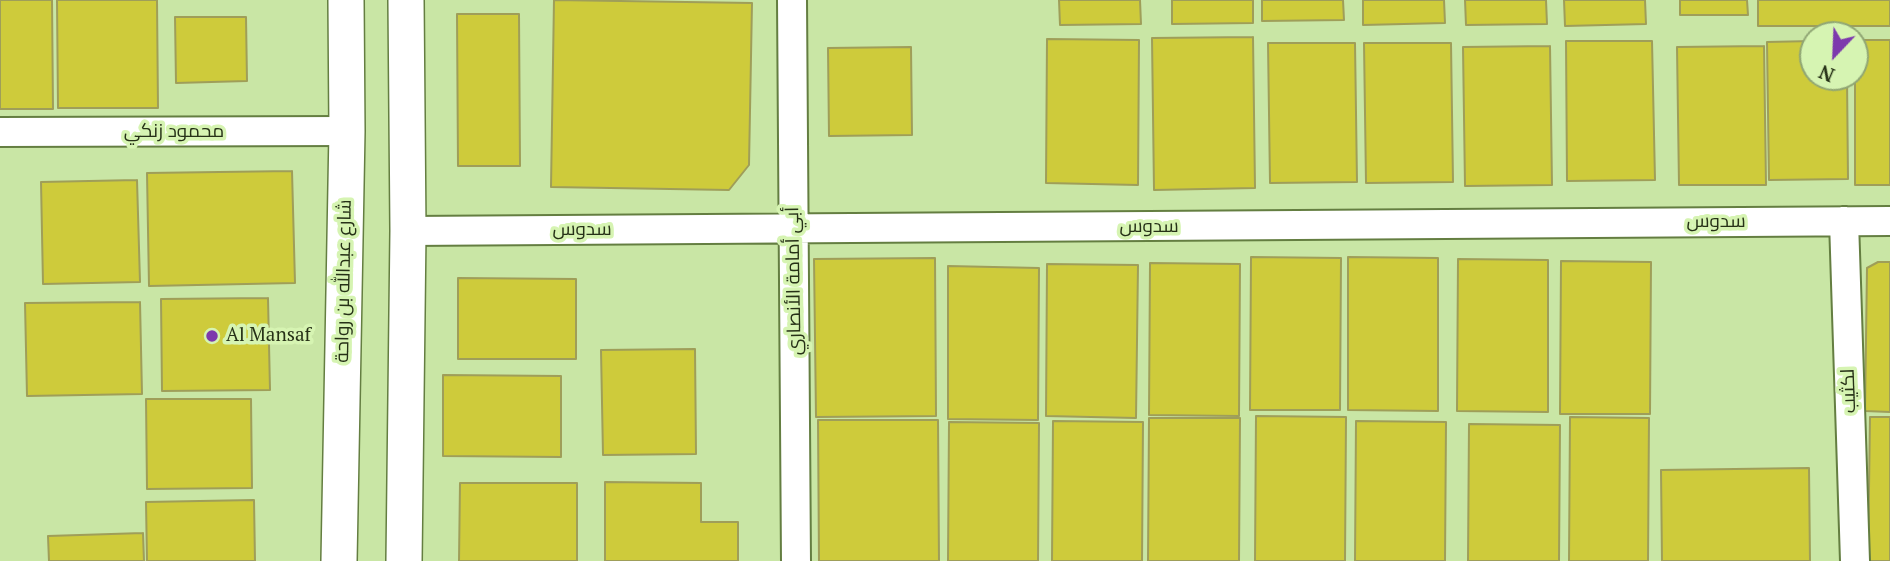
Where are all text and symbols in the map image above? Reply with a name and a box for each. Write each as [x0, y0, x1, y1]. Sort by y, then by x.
north arrow [1799, 21, 1869, 91]
text: N [1815, 60, 1838, 88]
street label: محمود زنكي [124, 121, 224, 143]
street label: شارع عبدالله بن رواحة [331, 199, 357, 363]
street label: أبي أمامة الأنصاري [781, 207, 807, 355]
street label: سدوس [1686, 211, 1746, 233]
street label: سدوس [1119, 216, 1179, 238]
street label: سدوس [552, 219, 612, 241]
place label: Al Mansaf [226, 325, 311, 347]
marker: Al Mansaf [204, 328, 220, 344]
street label: لكثيب [1837, 368, 1861, 414]

